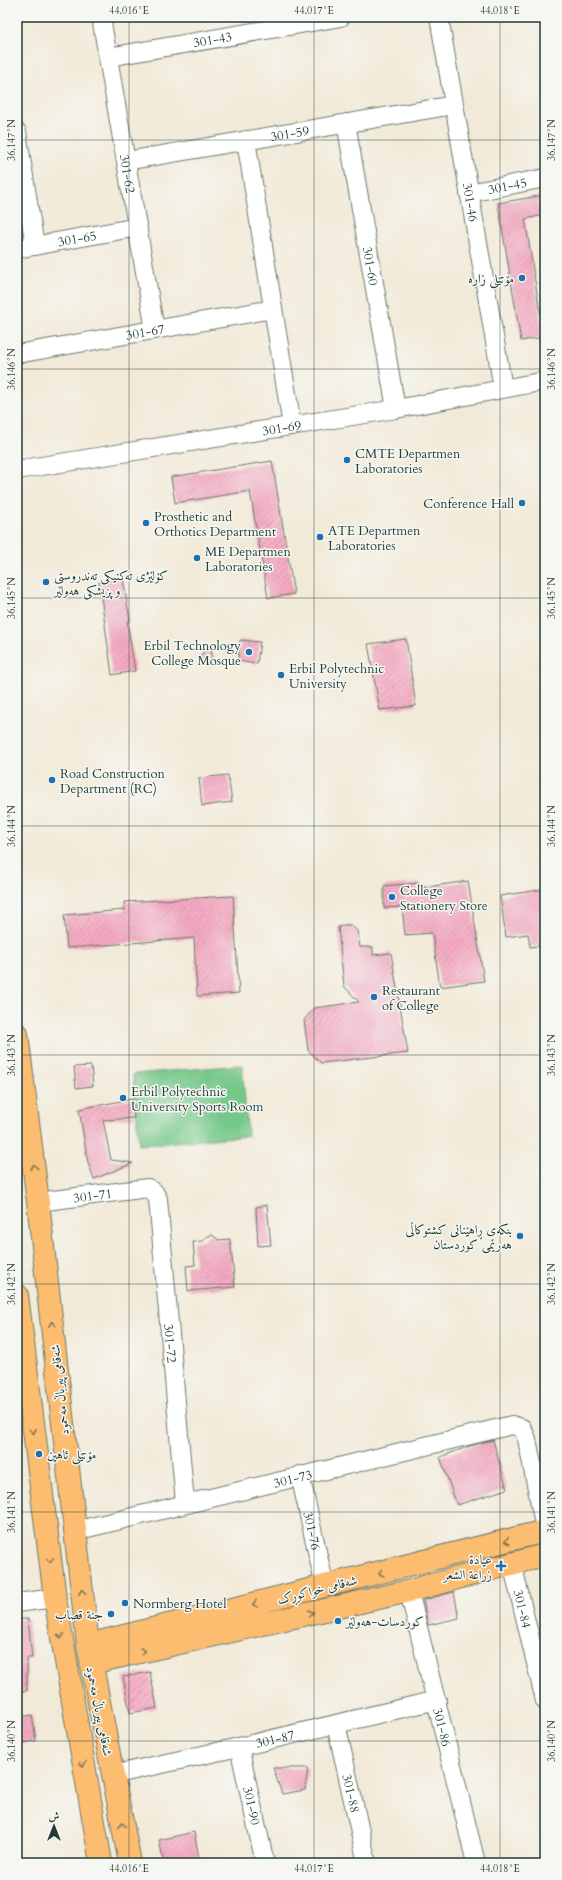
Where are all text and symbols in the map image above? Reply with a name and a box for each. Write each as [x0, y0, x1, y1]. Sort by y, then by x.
text: 44.016°E [109, 4, 149, 18]
text: 44.017°E [294, 4, 334, 18]
text: 44.018°E [480, 4, 520, 18]
street label: 301-43 [192, 28, 233, 52]
text: 36.147°N [5, 119, 19, 161]
text: 36.147°N [545, 119, 559, 161]
street label: 301-59 [269, 122, 311, 146]
street label: 301-62 [115, 153, 139, 195]
street label: 301-45 [487, 174, 528, 199]
street label: 301-46 [458, 182, 482, 224]
street label: 301-65 [56, 227, 98, 251]
street label: 301-60 [358, 245, 382, 287]
place label: مۆتێلی زارە [468, 270, 514, 289]
marker: مۆتێلی زارە [517, 273, 527, 283]
street label: 301-67 [124, 320, 166, 345]
text: 36.146°N [5, 348, 19, 390]
text: 36.146°N [545, 348, 559, 390]
street label: 301-69 [261, 416, 303, 440]
place label: CMTE Departmen Laboratories [355, 445, 461, 478]
marker: CMTE Departmen Laboratories [342, 455, 352, 465]
place label: Conference Hall [423, 495, 515, 513]
marker: Conference Hall [517, 498, 527, 508]
place label: Prosthetic and Orthotics Department [154, 508, 276, 541]
marker: Prosthetic and Orthotics Department [141, 518, 151, 528]
place label: ATE Departmen Laboratories [328, 522, 421, 555]
marker: ATE Departmen Laboratories [315, 532, 325, 542]
place label: ME Departmen Laboratories [205, 543, 292, 576]
marker: ME Departmen Laboratories [192, 553, 202, 563]
place label: کۆلێژی تەکنیکی تەندروستی و پزیشکی هەولێر [52, 567, 168, 600]
text: 36.145°N [5, 577, 19, 619]
marker: کۆلێژی تەکنیکی تەندروستی و پزیشکی هەولێر [41, 577, 51, 587]
text: 36.145°N [545, 577, 559, 619]
place label: Erbil Technology College Mosque [143, 637, 241, 670]
marker: Erbil Technology College Mosque [244, 647, 254, 657]
place label: Erbil Polytechnic University [289, 660, 384, 693]
marker: Erbil Polytechnic University [276, 670, 286, 680]
place label: Road Construction Department (RC) [60, 765, 165, 798]
marker: Road Construction Department (RC) [47, 775, 57, 785]
text: 36.144°N [5, 805, 19, 847]
text: 36.144°N [545, 805, 559, 847]
place label: College Stationery Store [400, 882, 488, 915]
marker: College Stationery Store [387, 892, 397, 902]
place label: Restaurant of College [382, 982, 440, 1015]
marker: Restaurant of College [369, 992, 379, 1002]
text: 36.143°N [5, 1034, 19, 1076]
text: 36.143°N [545, 1034, 559, 1076]
place label: Erbil Polytechnic University Sports Room [131, 1083, 264, 1116]
marker: Erbil Polytechnic University Sports Room [118, 1093, 128, 1103]
one-way arrow [30, 1164, 39, 1170]
street label: 301-71 [72, 1185, 113, 1207]
place label: بنکەی ڕاهێنانی کشتوکاڵی هەرێمی کوردستان [405, 1221, 512, 1254]
marker: بنکەی ڕاهێنانی کشتوکاڵی هەرێمی کوردستان [515, 1231, 525, 1241]
text: 36.142°N [5, 1263, 19, 1305]
text: 36.142°N [545, 1263, 559, 1305]
one-way arrow [47, 1321, 56, 1327]
street label: 301-72 [159, 1323, 181, 1364]
street label: شەقامی پیرباڵ مەحمود [46, 1344, 74, 1436]
one-way arrow [29, 1428, 38, 1434]
place label: مۆتێلی ئاهین [47, 1446, 96, 1465]
marker: مۆتێلی ئاهین [34, 1449, 44, 1459]
street label: 301-73 [272, 1466, 314, 1493]
text: 36.141°N [5, 1491, 19, 1533]
text: 36.141°N [545, 1491, 559, 1533]
street label: 301-76 [298, 1510, 325, 1552]
one-way arrow [504, 1536, 510, 1544]
place label: عيادة زراعة الشعر [442, 1551, 492, 1584]
one-way arrow [45, 1557, 54, 1563]
marker: عيادة زراعة الشعر [495, 1560, 507, 1572]
one-way arrow [378, 1568, 384, 1576]
street label: شەقامی خواکوڕک [275, 1571, 359, 1610]
street label: 301-84 [509, 1588, 535, 1630]
one-way arrow [78, 1589, 87, 1596]
place label: Normberg Hotel [133, 1595, 227, 1613]
marker: Normberg Hotel [120, 1598, 130, 1608]
one-way arrow [252, 1600, 258, 1608]
place label: جنة قصاب [55, 1606, 103, 1624]
marker: جنة قصاب [106, 1609, 116, 1619]
one-way arrow [308, 1610, 314, 1618]
place label: کوردسات-هەولێر [344, 1613, 424, 1631]
marker: کوردسات-هەولێر [333, 1616, 343, 1626]
one-way arrow [57, 1633, 65, 1639]
one-way arrow [140, 1648, 146, 1656]
street label: شەقامی پیرباڵ مەحمود [81, 1665, 117, 1758]
street label: 301-86 [428, 1706, 455, 1749]
text: 36.140°N [5, 1720, 19, 1762]
text: 36.140°N [545, 1720, 559, 1762]
street label: 301-87 [254, 1726, 297, 1753]
one-way arrow [78, 1761, 87, 1767]
street label: 301-88 [337, 1772, 364, 1815]
street label: 301-90 [238, 1785, 264, 1827]
north arrow [34, 1806, 74, 1846]
text: ش [49, 1809, 60, 1824]
one-way arrow [119, 1822, 127, 1828]
text: 44.016°E [109, 1862, 149, 1876]
text: 44.017°E [294, 1862, 334, 1876]
text: 44.018°E [480, 1862, 520, 1876]

